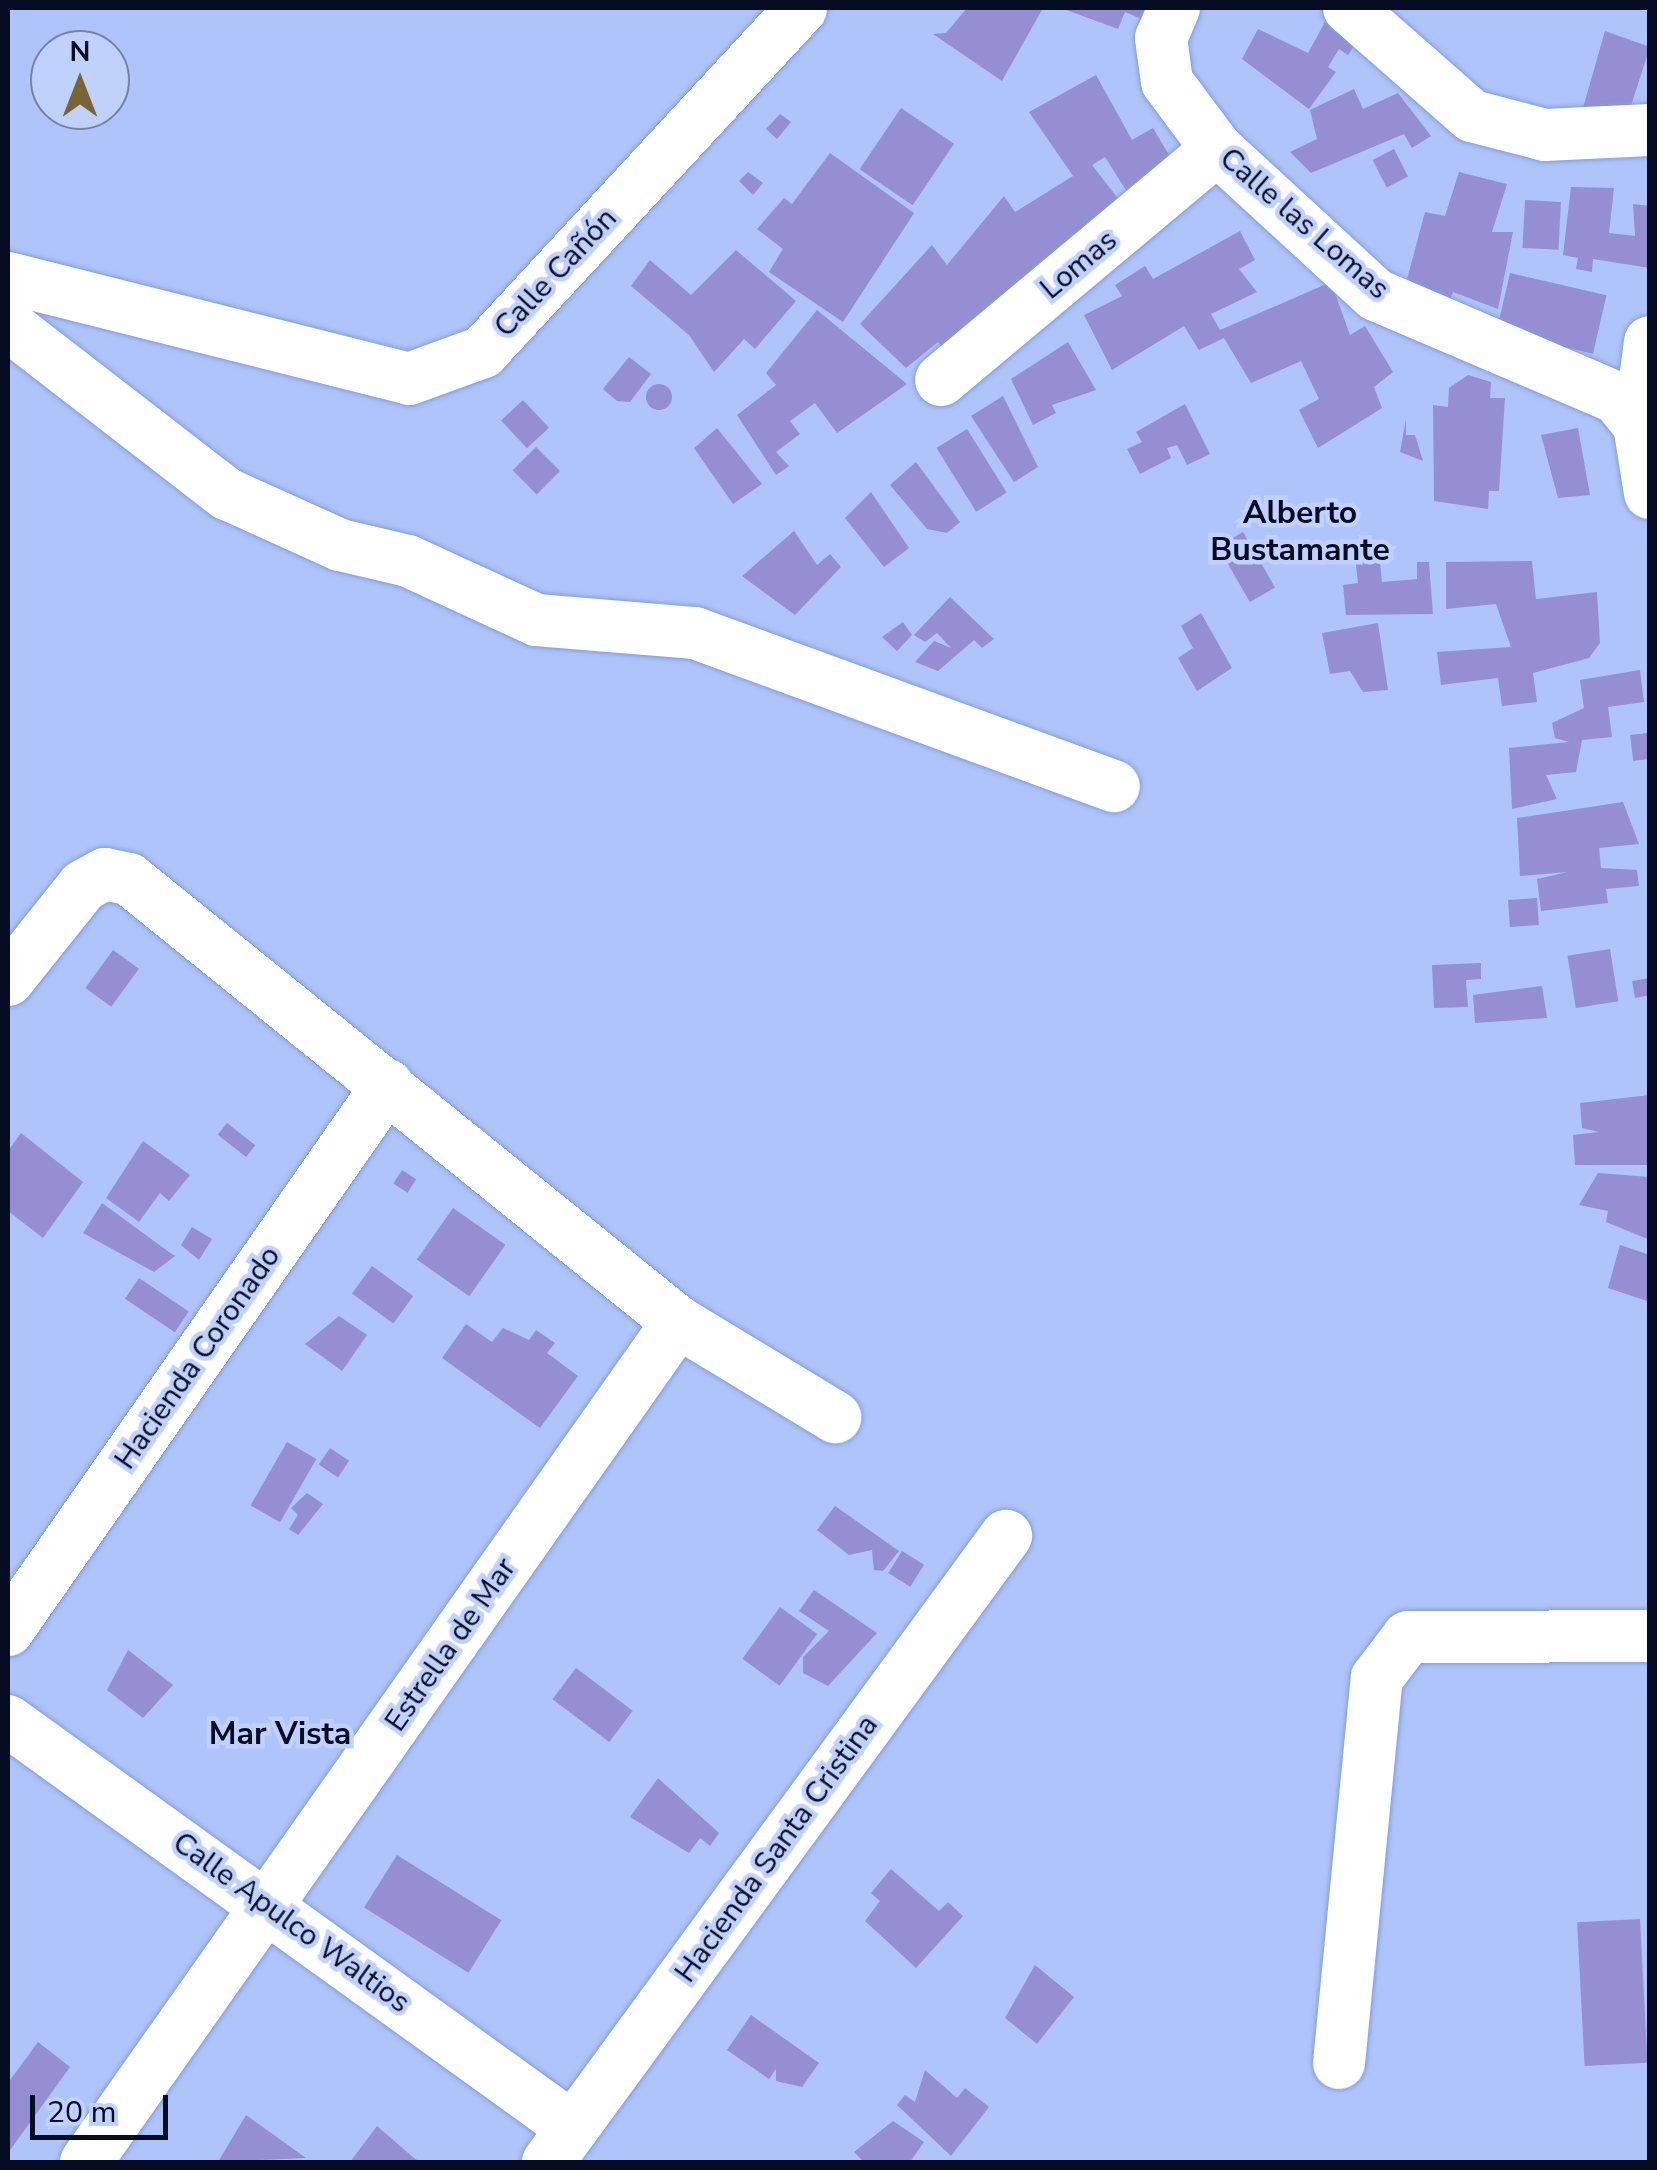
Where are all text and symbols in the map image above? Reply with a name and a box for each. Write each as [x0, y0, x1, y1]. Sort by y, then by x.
north arrow [30, 30, 130, 130]
text: N [70, 33, 90, 71]
street label: Calle las Lomas [1212, 141, 1396, 307]
street label: Calle Cañón [487, 201, 625, 345]
street label: Lomas [1033, 223, 1125, 307]
district label: Alberto Bustamante [1210, 495, 1390, 570]
street label: Hacienda Coronado [108, 1240, 288, 1476]
street label: Estrella de Mar [378, 1551, 524, 1739]
street label: Hacienda Santa Cristina [668, 1708, 886, 1990]
district label: Mar Vista [209, 1715, 351, 1753]
street label: Calle Apulco Waltios [165, 1825, 417, 2021]
scale bar [35, 2075, 172, 2137]
text: 20 m [47, 2092, 116, 2133]

